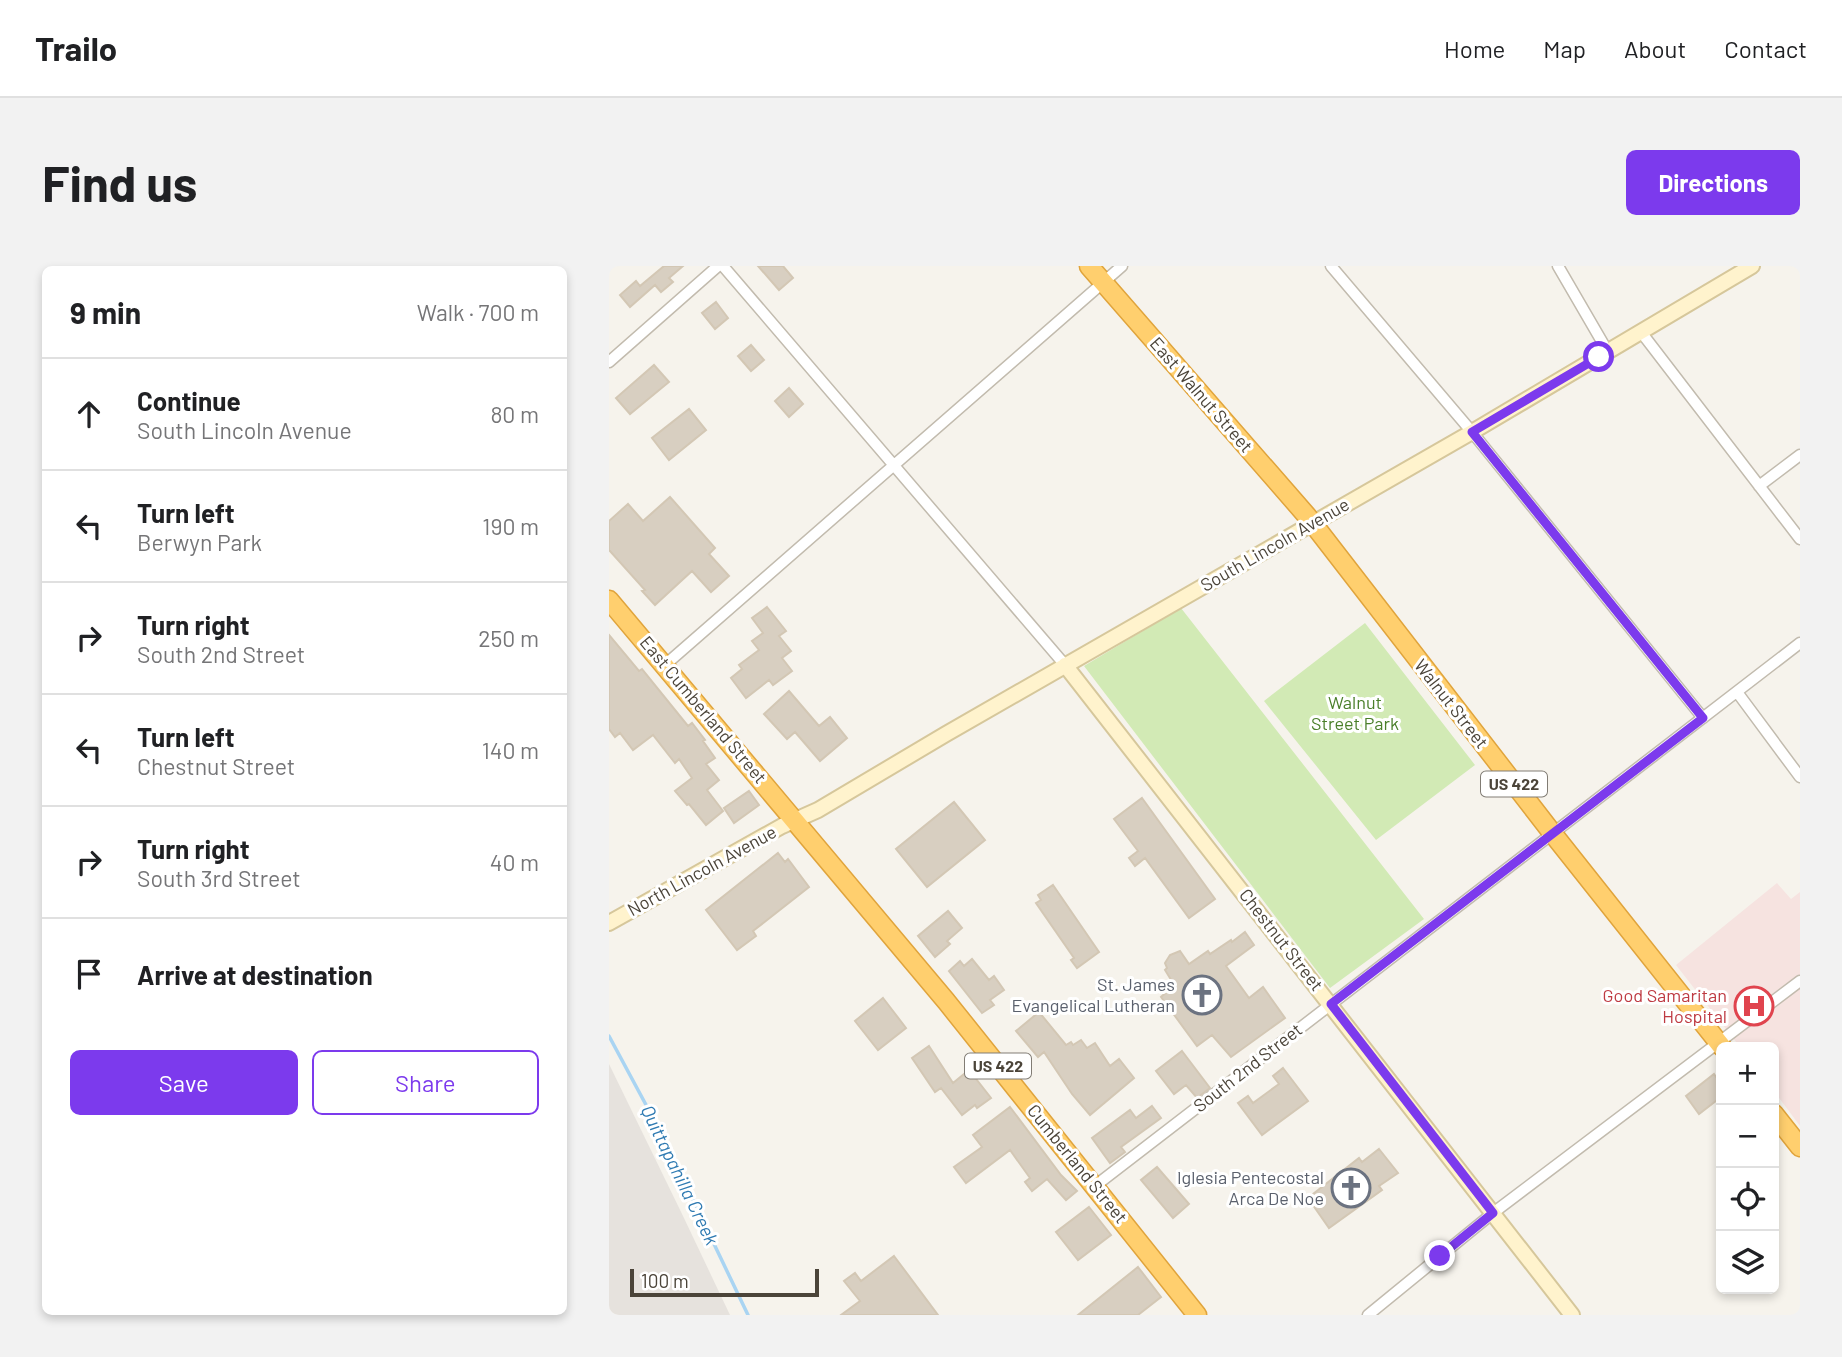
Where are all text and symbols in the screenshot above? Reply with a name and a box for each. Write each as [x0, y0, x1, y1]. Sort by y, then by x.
text: Trailo [35, 28, 117, 68]
text: Home [1444, 34, 1505, 63]
text: Map [1543, 34, 1586, 63]
text: About [1624, 34, 1686, 63]
text: Contact [1724, 34, 1807, 63]
button: Directions [1626, 150, 1800, 215]
text: Find us [42, 153, 197, 212]
text: 9 min [70, 294, 141, 330]
text: Walk · 700 m [417, 298, 539, 326]
street label: East Walnut Street [1146, 332, 1258, 457]
route start [1583, 341, 1614, 372]
text: Continue [137, 385, 241, 416]
icon: ahead [70, 395, 108, 433]
text: 80 m [490, 400, 539, 428]
text: South Lincoln Avenue [137, 416, 352, 444]
street label: South Lincoln Avenue [1196, 493, 1353, 596]
text: Turn left [137, 497, 235, 528]
icon: left [70, 507, 108, 545]
text: 190 m [482, 512, 539, 540]
text: Berwyn Park [137, 528, 262, 556]
text: Turn right [137, 609, 250, 640]
icon: right [70, 619, 108, 657]
text: 250 m [478, 624, 539, 652]
street label: East Cumberland Street [636, 631, 772, 788]
text: South 2nd Street [137, 640, 305, 668]
street label: Walnut Street [1410, 654, 1493, 752]
park label: Walnut Street Park [1311, 691, 1399, 734]
text: Turn left [137, 721, 235, 752]
icon: left [70, 731, 108, 769]
text: 140 m [482, 736, 539, 764]
text: Chestnut Street [137, 752, 295, 780]
road number: US 422 [1481, 771, 1547, 796]
street label: North Lincoln Avenue [623, 820, 780, 920]
text: Turn right [137, 833, 250, 864]
icon: right [70, 843, 108, 881]
text: 40 m [490, 848, 539, 876]
text: South 3rd Street [137, 864, 301, 892]
street label: Chestnut Street [1235, 884, 1329, 995]
icon: arrive [70, 955, 108, 993]
text: Arrive at destination [137, 959, 373, 990]
place label: St. James Evangelical Lutheran [1012, 973, 1175, 1016]
church icon: St. James Evangelical Lutheran [1181, 974, 1223, 1016]
place label: Good Samaritan Hospital [1603, 984, 1727, 1027]
hospital icon: Good Samaritan Hospital [1733, 985, 1775, 1027]
street label: South 2nd Street [1189, 1018, 1306, 1116]
map controls [1716, 1042, 1779, 1294]
button: + [1716, 1042, 1779, 1105]
button: Save [70, 1050, 298, 1115]
button: Share [312, 1050, 539, 1115]
road number: US 422 [965, 1054, 1031, 1079]
street label: Cumberland Street [1023, 1099, 1133, 1227]
water label: Quittapahilla Creek [637, 1101, 725, 1249]
button: − [1716, 1105, 1779, 1168]
place label: Iglesia Pentecostal Arca De Noe [1177, 1166, 1324, 1209]
church icon: Iglesia Pentecostal Arca De Noe [1330, 1167, 1372, 1209]
button: locate [1716, 1168, 1779, 1231]
button: layers [1716, 1231, 1779, 1294]
route end [1424, 1240, 1455, 1271]
scale bar [630, 1266, 819, 1298]
text: 100 m [641, 1269, 689, 1292]

